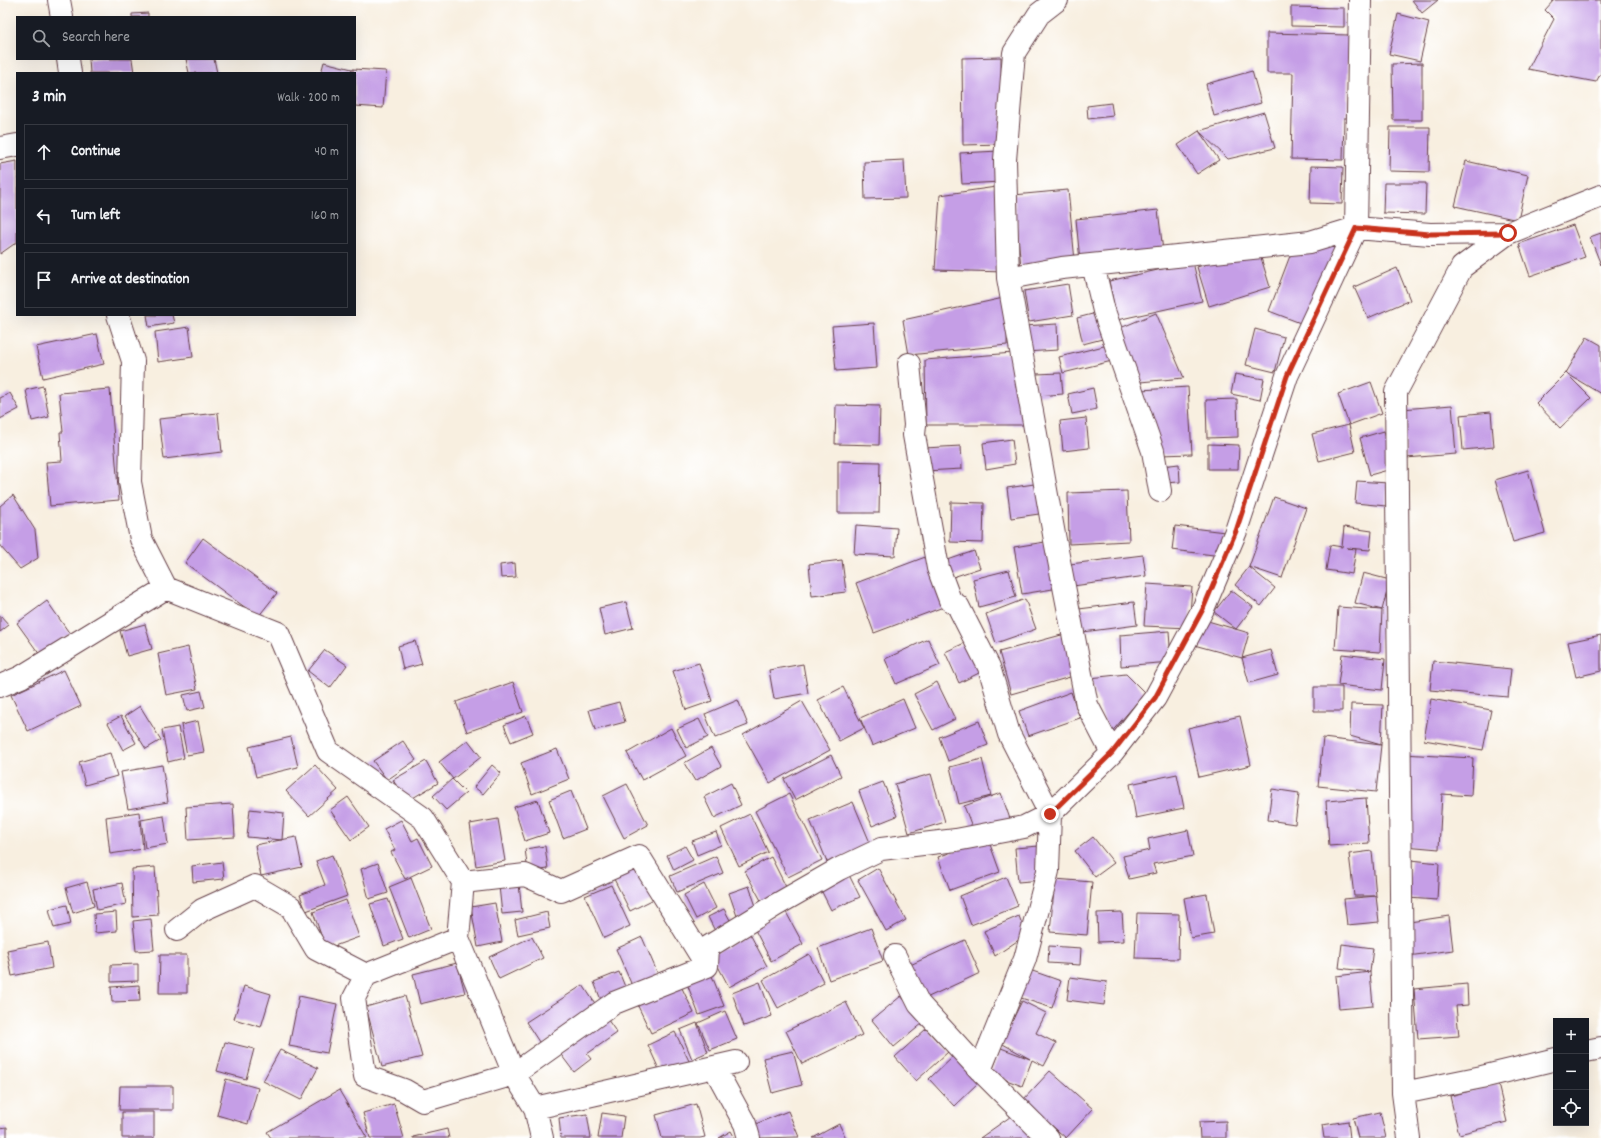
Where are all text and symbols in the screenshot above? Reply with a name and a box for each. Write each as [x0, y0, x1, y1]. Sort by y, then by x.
search box [16, 16, 356, 60]
icon: search [30, 27, 52, 49]
text: Search here [62, 27, 130, 49]
text: 3 min [32, 86, 66, 110]
text: Walk · 200 m [277, 89, 340, 108]
icon: ahead [33, 141, 55, 163]
text: Continue [71, 141, 120, 163]
text: 40 m [315, 143, 339, 162]
icon: left [33, 205, 55, 227]
text: Turn left [71, 205, 120, 227]
text: 160 m [311, 207, 339, 226]
route start [1499, 224, 1517, 242]
icon: arrive [33, 269, 55, 291]
text: Arrive at destination [71, 269, 189, 291]
route end [1041, 805, 1059, 823]
map controls [1553, 1018, 1589, 1126]
button: + [1553, 1018, 1589, 1054]
button: − [1553, 1054, 1589, 1090]
button: locate [1553, 1090, 1589, 1126]

